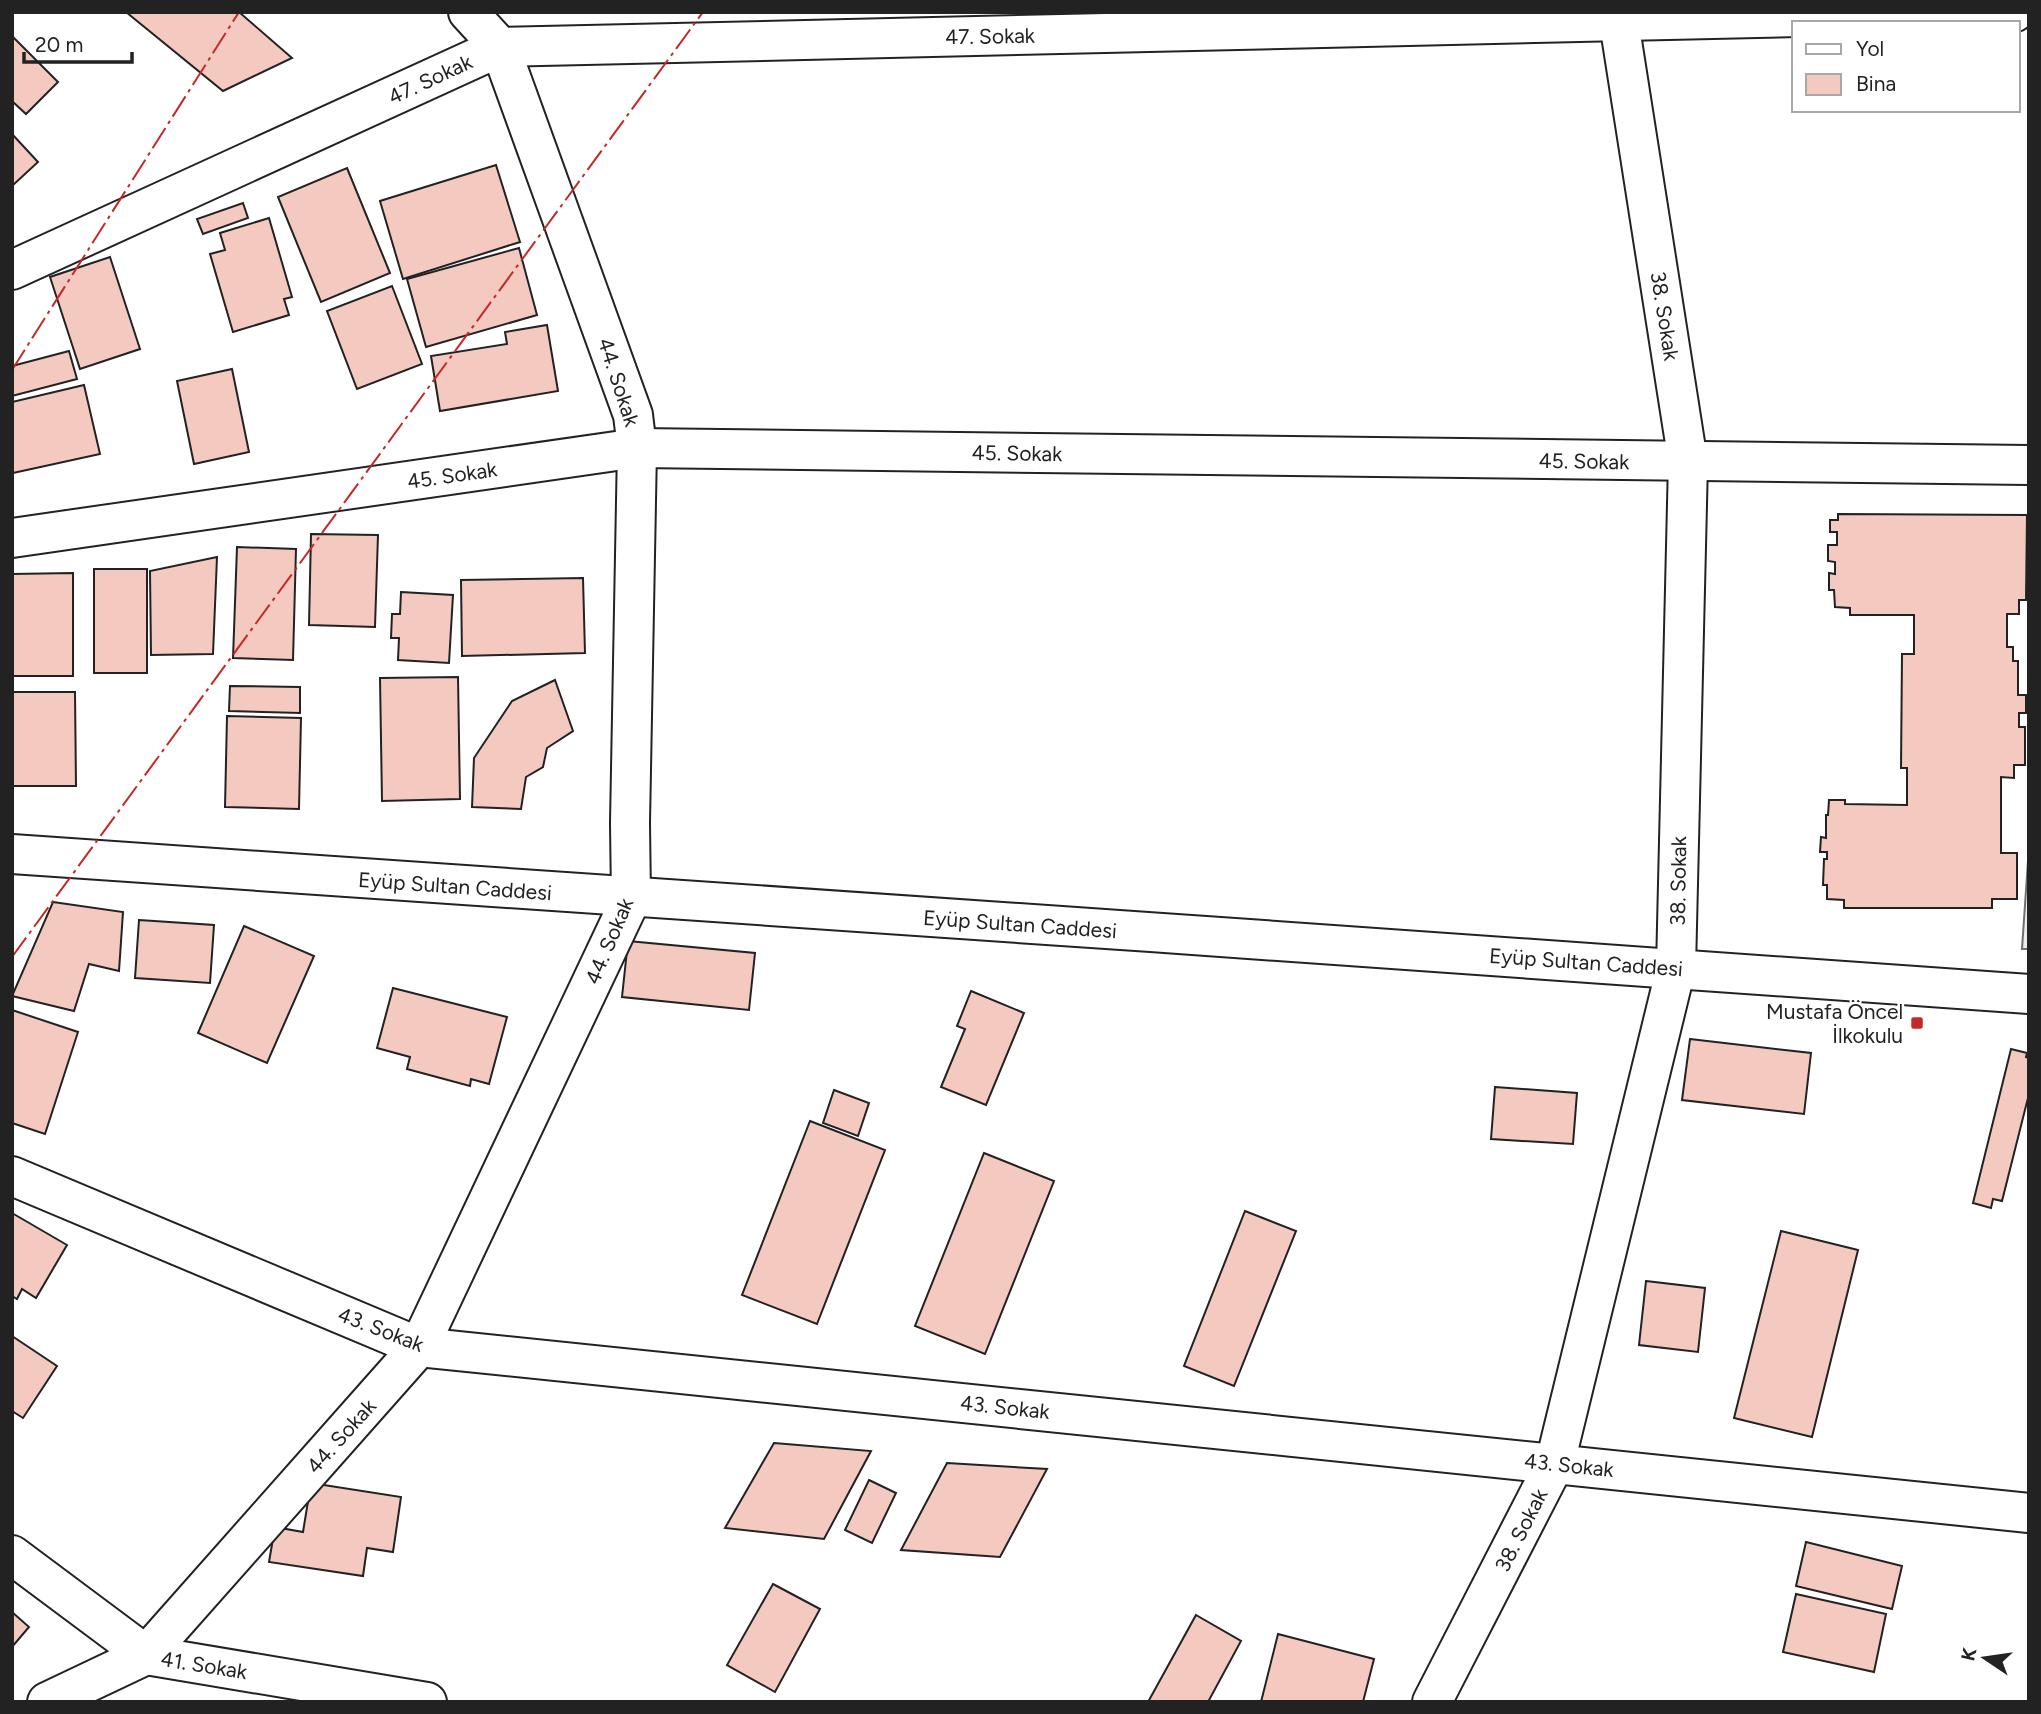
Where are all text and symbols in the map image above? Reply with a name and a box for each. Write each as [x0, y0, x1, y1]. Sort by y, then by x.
scale bar [24, 21, 133, 65]
legend [1792, 21, 2020, 112]
street label: 47. Sokak [945, 23, 1036, 49]
text: 20 m [35, 32, 83, 57]
text: Yol [1856, 36, 1884, 61]
street label: 47. Sokak [384, 48, 477, 109]
text: Bina [1856, 71, 1896, 96]
street label: 38. Sokak [1646, 270, 1684, 363]
street label: 44. Sokak [593, 335, 645, 430]
street label: 45. Sokak [971, 440, 1063, 466]
street label: 45. Sokak [1538, 448, 1630, 474]
street label: 45. Sokak [405, 456, 499, 494]
street label: 38. Sokak [1665, 835, 1691, 926]
street label: Eyüp Sultan Caddesi [357, 867, 553, 905]
street label: 44. Sokak [580, 893, 639, 988]
street label: Eyüp Sultan Caddesi [922, 905, 1118, 943]
street label: Eyüp Sultan Caddesi [1488, 943, 1684, 981]
place label: Mustafa Öncel İlkokulu [1766, 999, 1903, 1048]
marker: Mustafa Öncel İlkokulu [1909, 1015, 1925, 1031]
street label: 43. Sokak [335, 1301, 428, 1357]
street label: 43. Sokak [959, 1390, 1052, 1424]
street label: 44. Sokak [301, 1393, 381, 1478]
street label: 43. Sokak [1523, 1448, 1616, 1482]
street label: 38. Sokak [1489, 1484, 1553, 1576]
north arrow [1950, 1623, 2020, 1693]
text: K [1956, 1645, 1982, 1663]
street label: 41. Sokak [159, 1646, 250, 1684]

